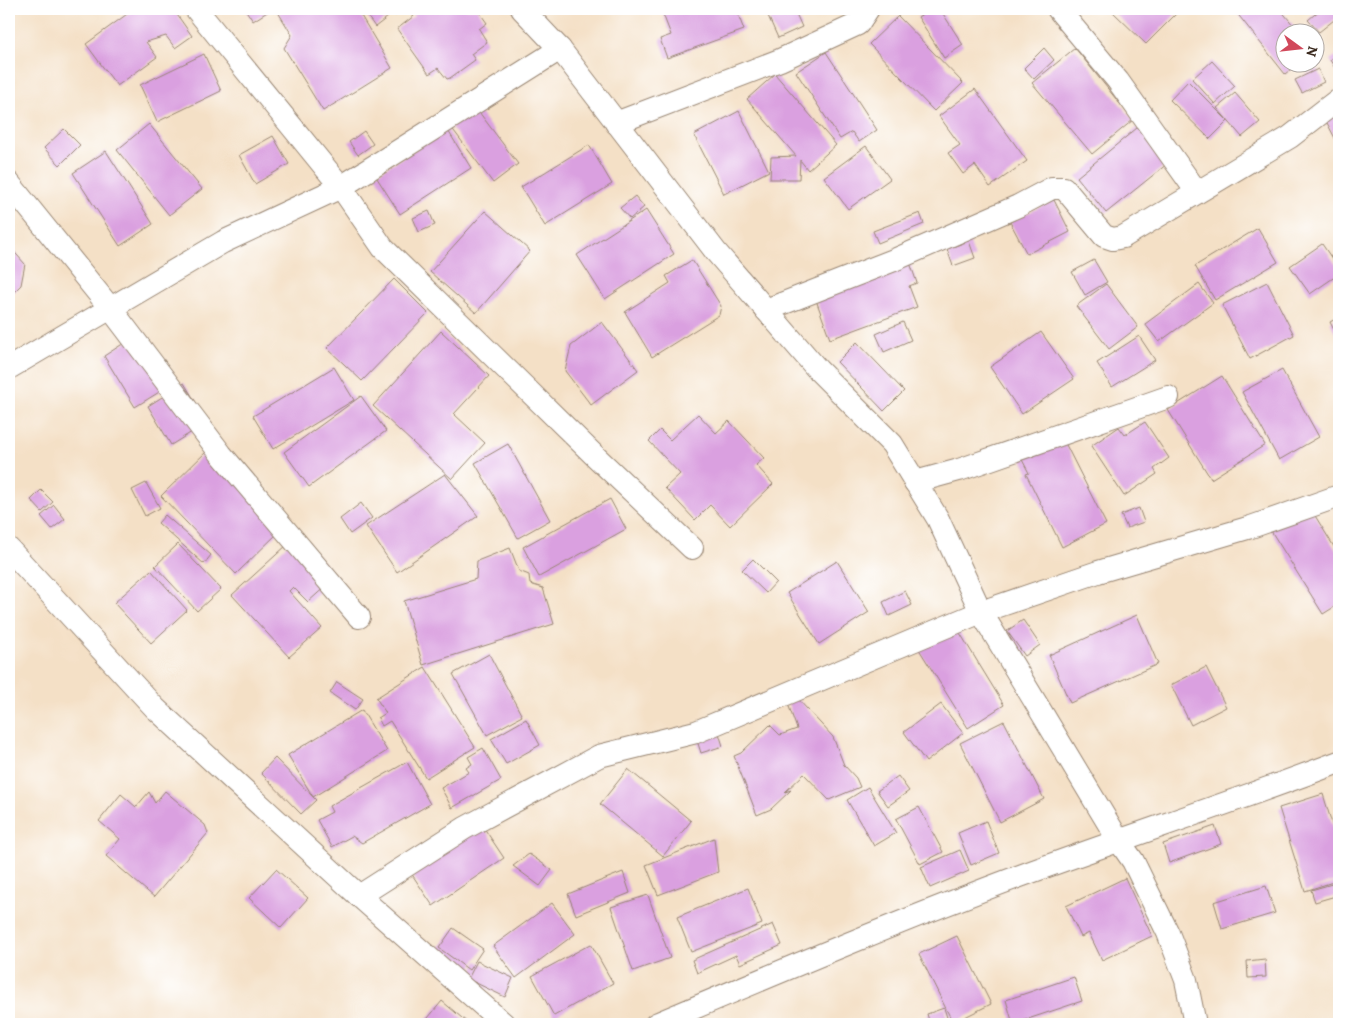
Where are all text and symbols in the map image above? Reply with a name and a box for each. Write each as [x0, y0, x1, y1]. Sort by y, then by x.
north arrow [1276, 22, 1326, 72]
text: N [1302, 44, 1323, 59]

